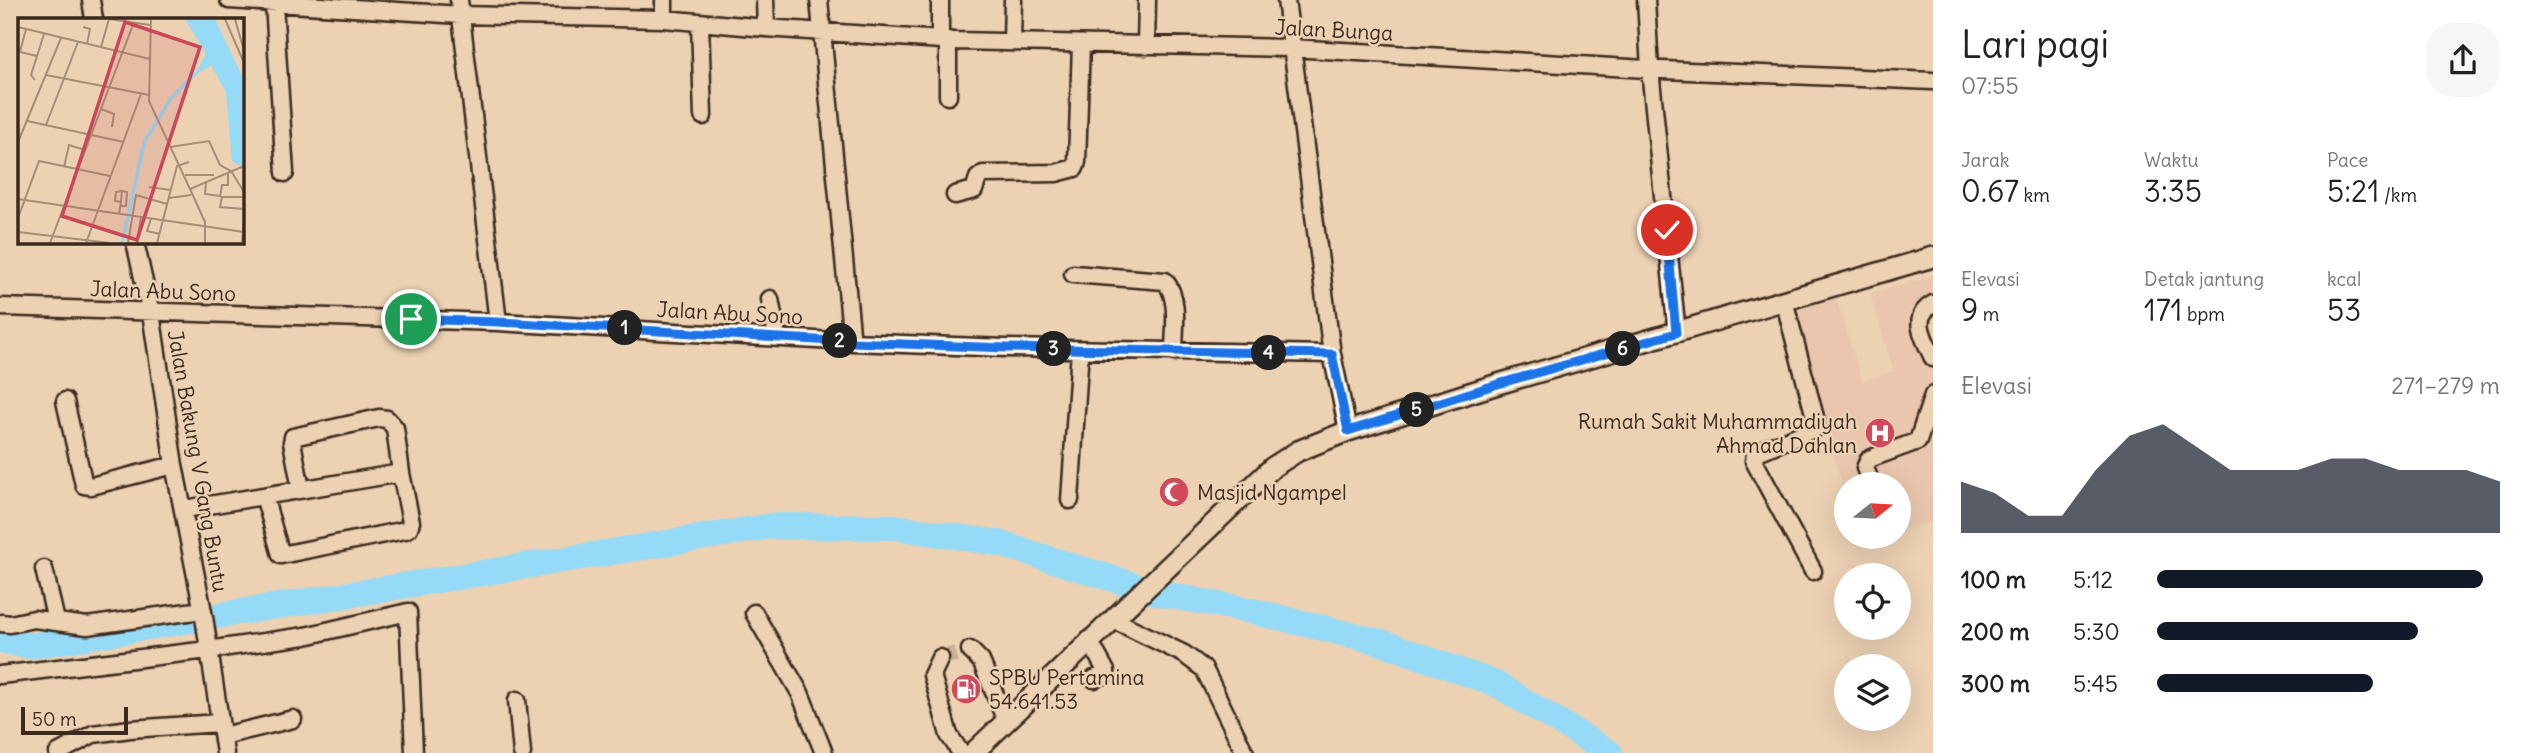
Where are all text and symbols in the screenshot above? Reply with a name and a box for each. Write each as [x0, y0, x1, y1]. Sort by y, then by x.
street label: Jalan Bunga [1274, 13, 1394, 47]
inset map [18, 18, 243, 243]
text: Lari pagi [1961, 21, 2109, 68]
button: share [2426, 23, 2500, 97]
text: 07:55 [1961, 71, 2019, 100]
text: Jarak [1961, 148, 2010, 172]
text: Waktu [2144, 148, 2199, 172]
text: Pace [2327, 148, 2368, 172]
text: 0.67 [1961, 172, 2019, 210]
text: 3:35 [2144, 172, 2202, 210]
text: 5:21 [2327, 172, 2379, 210]
text: km [2019, 183, 2050, 207]
text: /km [2379, 183, 2417, 207]
pin [1637, 200, 1697, 260]
icon: check [1648, 211, 1686, 249]
text: Elevasi [1961, 267, 2020, 291]
text: Detak jantung [2144, 267, 2264, 291]
text: kcal [2327, 267, 2361, 291]
street label: Jalan Abu Sono [89, 275, 237, 307]
pin [381, 289, 441, 349]
text: 9 [1961, 291, 1978, 329]
text: 171 [2144, 291, 2183, 329]
text: 53 [2327, 291, 2361, 329]
street label: Jalan Abu Sono [656, 296, 804, 330]
icon: arrive [392, 300, 430, 338]
text: m [1978, 302, 1999, 326]
text: bpm [2183, 302, 2225, 326]
pin: 1 [608, 310, 642, 346]
text: 1 [621, 315, 628, 339]
pin: 2 [822, 324, 858, 358]
street label: Jalan Bakung V Gang Buntu [162, 328, 234, 594]
text: 2 [834, 328, 845, 352]
pin: 3 [1036, 332, 1072, 366]
pin: 6 [1606, 332, 1640, 366]
text: 3 [1048, 336, 1059, 360]
pin: 4 [1252, 336, 1286, 370]
text: 6 [1617, 336, 1628, 360]
text: 4 [1263, 340, 1274, 364]
text: Elevasi [1961, 371, 2032, 400]
text: 271–279 m [2391, 371, 2500, 400]
pin: 5 [1400, 392, 1434, 428]
text: 5 [1411, 397, 1422, 421]
place label: Rumah Sakit Muhammadiyah Ahmad Dahlan [1578, 408, 1857, 459]
hospital icon: Rumah Sakit Muhammadiyah Ahmad Dahlan [1863, 416, 1897, 450]
north arrow [1834, 472, 1911, 550]
map controls [1834, 472, 1911, 731]
mosque icon: Masjid Ngampel [1157, 475, 1191, 509]
place label: Masjid Ngampel [1197, 479, 1347, 506]
button: locate [1834, 563, 1911, 640]
text: 100 m [1961, 565, 2026, 594]
text: 5:12 [2073, 565, 2113, 594]
text: 200 m [1961, 617, 2030, 646]
text: 5:30 [2073, 617, 2120, 646]
button: layers [1834, 654, 1911, 731]
place label: SPBU Pertamina 54.641.53 [989, 664, 1144, 715]
text: 300 m [1961, 669, 2030, 698]
text: 5:45 [2073, 669, 2118, 698]
fuel station icon: SPBU Pertamina 54.641.53 [949, 672, 983, 706]
scale bar [21, 704, 128, 736]
text: 50 m [32, 707, 77, 731]

